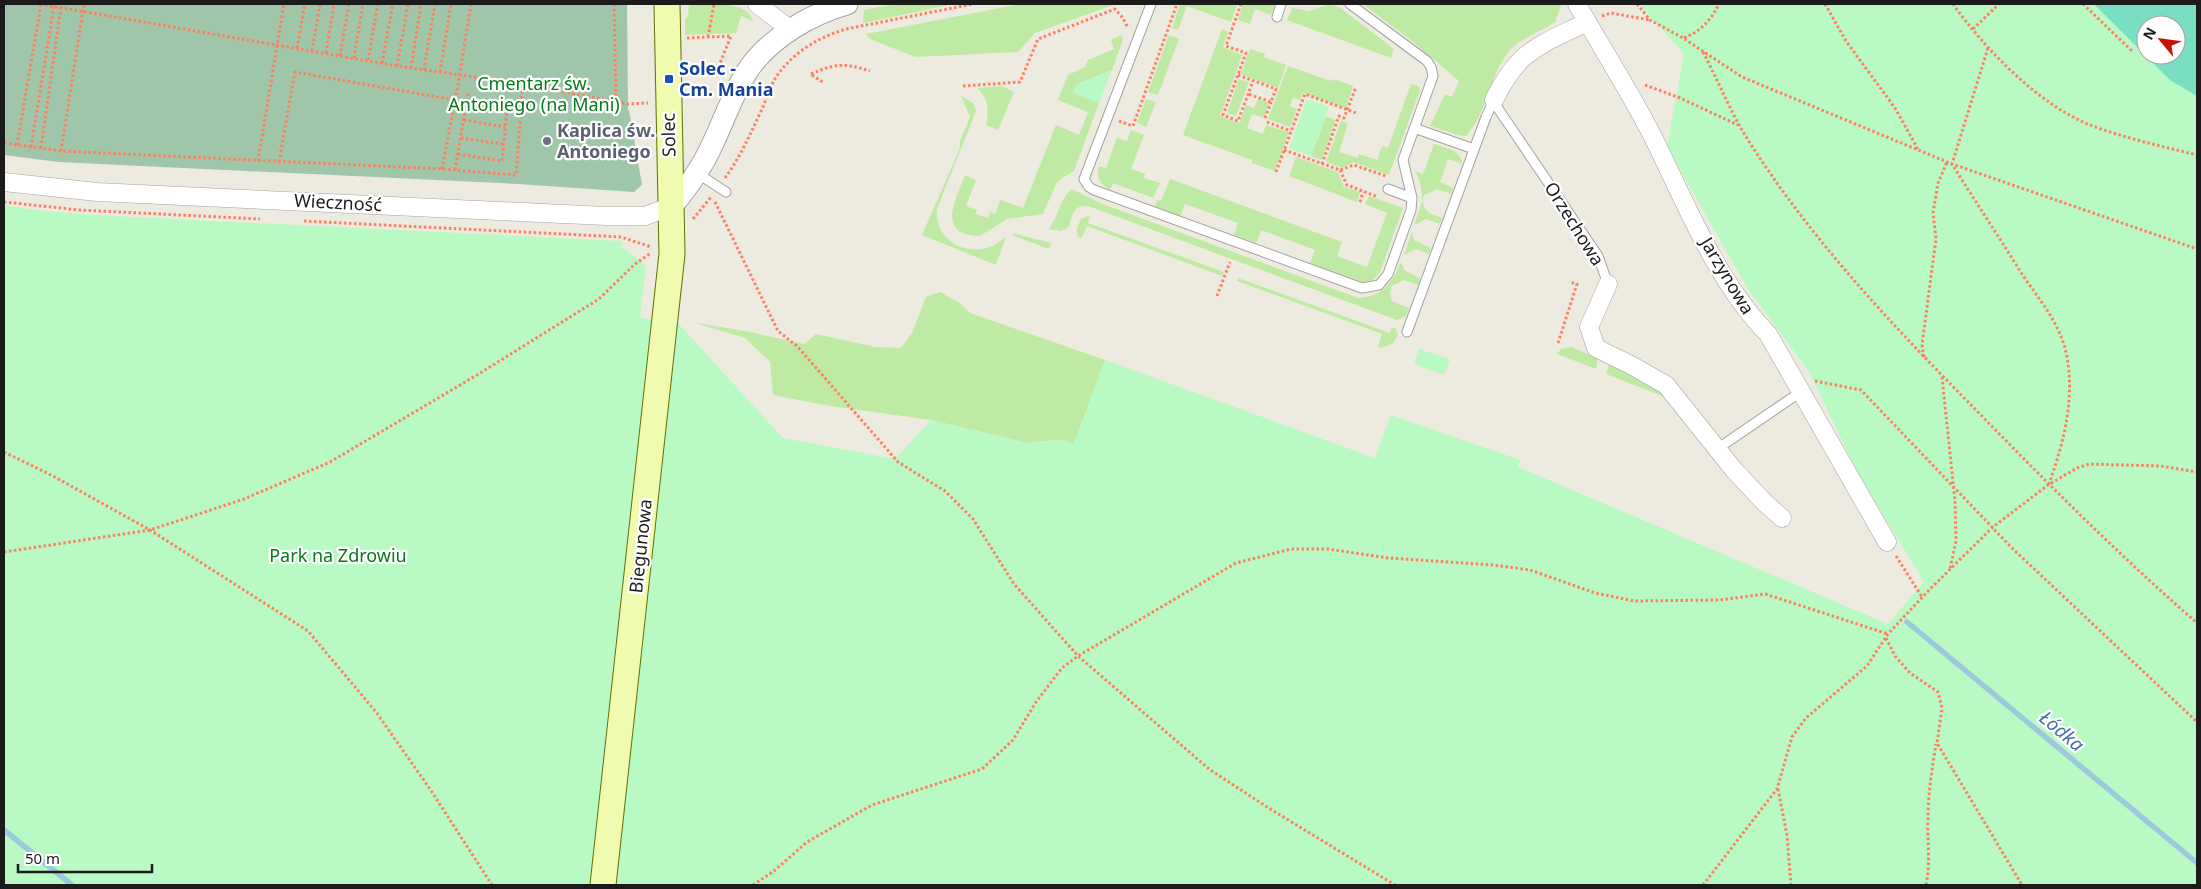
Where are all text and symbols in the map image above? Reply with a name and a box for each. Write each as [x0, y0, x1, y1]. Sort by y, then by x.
north arrow [2136, 15, 2186, 65]
text: N [2138, 24, 2160, 43]
place label: Solec - Cm. Mania [679, 56, 773, 101]
park label: Cmentarz św. Antoniego (na Mani) [448, 71, 620, 116]
marker: Solec - Cm. Mania [663, 73, 675, 85]
street label: Solec [656, 112, 680, 157]
place label: Kaplica św. Antoniego [557, 118, 655, 163]
marker: Kaplica św. Antoniego [541, 135, 553, 147]
street label: Orzechowa [1540, 177, 1610, 270]
street label: Wieczność [294, 188, 383, 216]
street label: Jarzynowa [1694, 231, 1760, 319]
street label: Biegunowa [623, 498, 657, 594]
park label: Park na Zdrowiu [269, 543, 407, 567]
water label: Łódka [2034, 705, 2090, 757]
scale bar [18, 842, 151, 874]
text: 50 m [25, 848, 60, 868]

